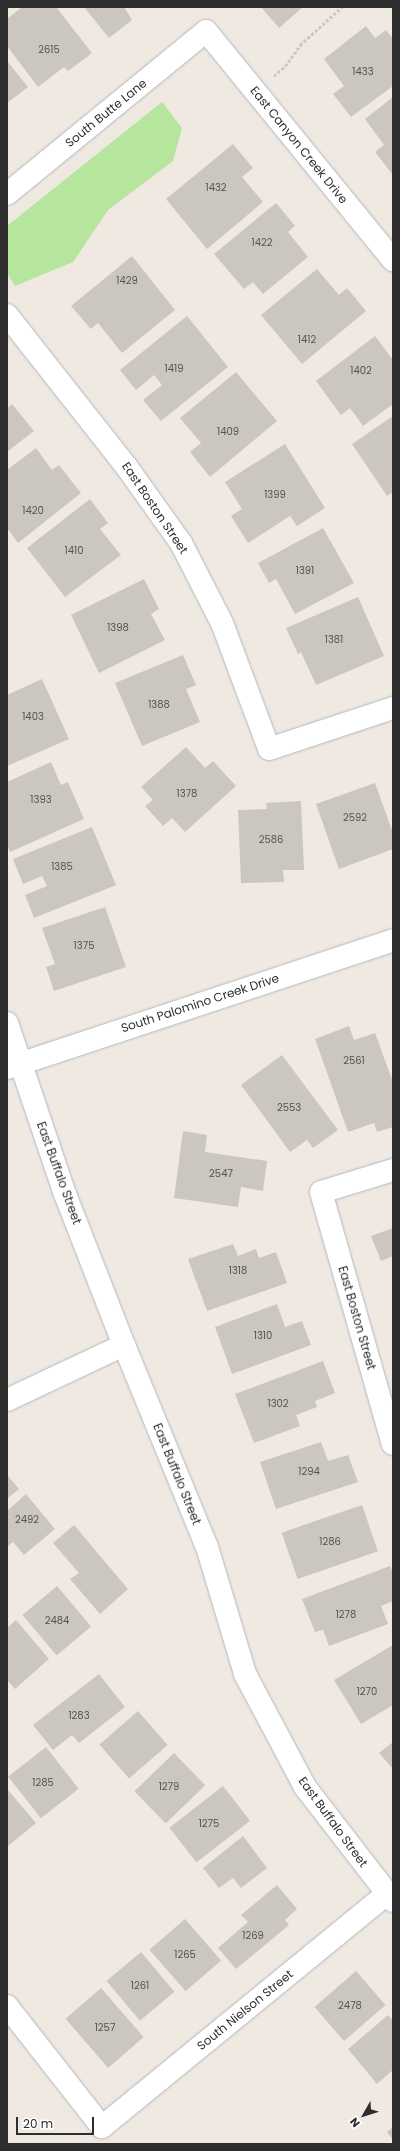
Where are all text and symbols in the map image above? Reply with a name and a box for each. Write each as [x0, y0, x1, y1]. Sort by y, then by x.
house number: 2615 [38, 44, 60, 56]
house number: 1433 [352, 66, 374, 78]
street label: South Butte Lane [62, 76, 150, 150]
street label: East Canyon Creek Drive [247, 84, 351, 206]
house number: 1432 [205, 182, 227, 194]
house number: 1422 [252, 237, 272, 249]
house number: 1429 [116, 275, 138, 287]
house number: 1412 [298, 334, 316, 346]
house number: 1419 [165, 363, 183, 375]
house number: 1402 [350, 365, 372, 377]
house number: 1409 [217, 426, 239, 438]
street label: East Boston Street [119, 459, 191, 557]
house number: 1399 [264, 489, 286, 501]
house number: 1420 [22, 505, 44, 517]
house number: 1410 [65, 545, 83, 557]
house number: 1391 [296, 565, 314, 577]
house number: 1398 [107, 622, 129, 634]
house number: 1381 [325, 634, 343, 646]
house number: 1388 [148, 699, 170, 711]
house number: 1403 [22, 711, 44, 723]
house number: 1378 [177, 788, 197, 800]
house number: 1393 [30, 794, 52, 806]
house number: 2592 [343, 812, 367, 824]
house number: 2586 [259, 834, 283, 846]
house number: 1385 [51, 861, 73, 873]
house number: 1375 [74, 940, 94, 952]
street label: South Palomino Creek Drive [119, 971, 281, 1035]
house number: 2561 [343, 1055, 365, 1067]
house number: 2553 [277, 1102, 301, 1114]
street label: East Buffalo Street [34, 1120, 84, 1226]
house number: 2547 [209, 1168, 233, 1180]
street label: East Boston Street [335, 1264, 379, 1372]
house number: 1318 [229, 1265, 247, 1277]
house number: 1310 [254, 1330, 272, 1342]
house number: 1302 [267, 1398, 289, 1410]
street label: East Buffalo Street [150, 1421, 204, 1527]
house number: 1294 [298, 1466, 320, 1478]
house number: 2492 [15, 1514, 39, 1526]
house number: 1286 [319, 1536, 341, 1548]
house number: 1278 [336, 1609, 356, 1621]
house number: 2484 [45, 1615, 69, 1627]
house number: 1270 [357, 1686, 377, 1698]
house number: 1283 [68, 1710, 90, 1722]
street label: East Buffalo Street [295, 1774, 371, 1870]
house number: 1285 [32, 1777, 54, 1789]
house number: 1279 [159, 1781, 179, 1793]
house number: 1275 [199, 1818, 219, 1830]
house number: 1269 [242, 1930, 264, 1942]
house number: 1265 [174, 1949, 196, 1961]
street label: South Nielson Street [194, 1967, 296, 2053]
house number: 1261 [131, 1980, 149, 1992]
house number: 2478 [338, 2000, 362, 2012]
house number: 1257 [95, 2022, 115, 2034]
north arrow [344, 2095, 384, 2135]
scale bar [18, 2109, 96, 2135]
text: N [346, 2114, 363, 2131]
text: 20 m [23, 2115, 53, 2132]

